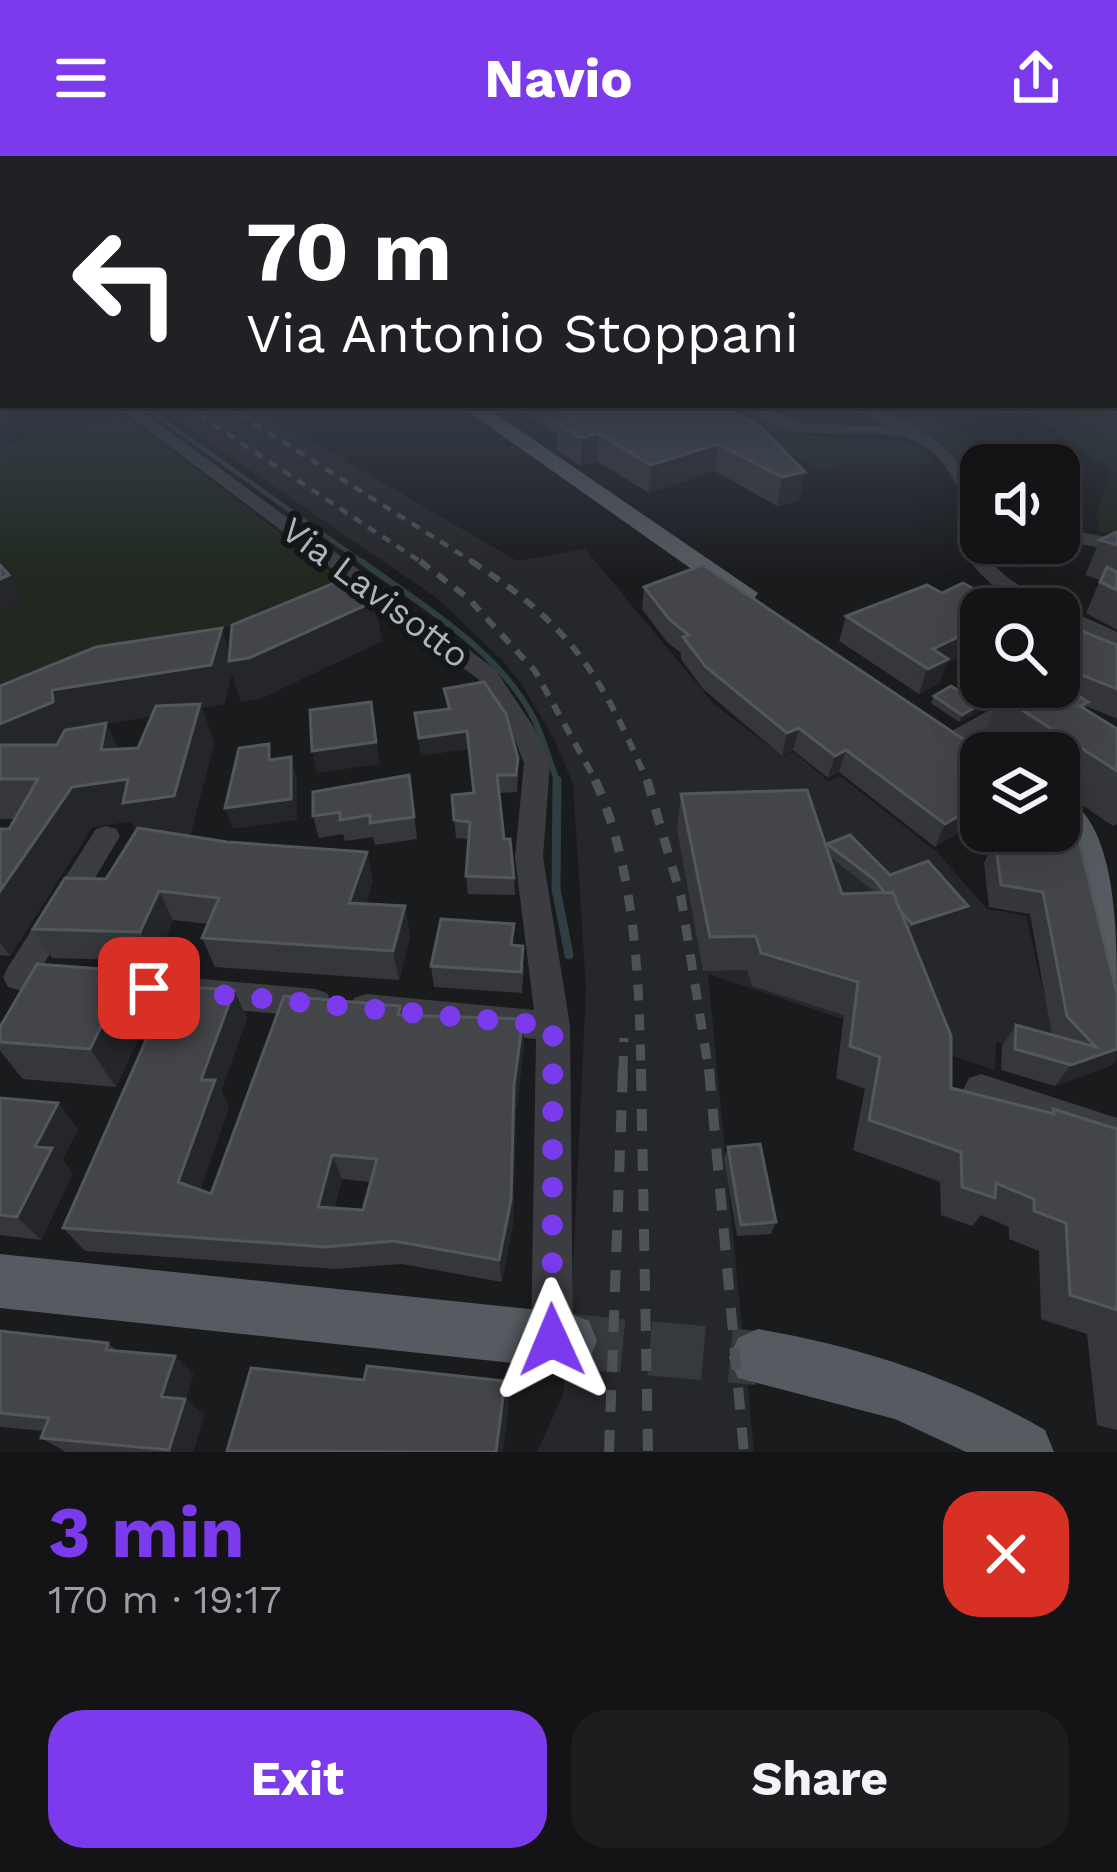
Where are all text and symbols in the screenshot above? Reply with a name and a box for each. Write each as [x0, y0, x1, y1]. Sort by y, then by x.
icon: menu [48, 45, 114, 111]
icon: share [1003, 45, 1069, 111]
text: Navio [484, 47, 633, 110]
text: 70 m [246, 202, 452, 300]
icon: left [48, 204, 204, 360]
text: Via Antonio Stoppani [246, 302, 799, 365]
map controls [960, 444, 1080, 852]
button: sound [960, 444, 1080, 564]
street label: Via Lavisotto [273, 509, 477, 677]
button: search [960, 588, 1080, 708]
button: layers [960, 732, 1080, 852]
pin [98, 937, 200, 1039]
icon: arrive [116, 955, 182, 1021]
position arrow [489, 1277, 615, 1403]
text: 3 min [48, 1490, 245, 1574]
button: close [943, 1491, 1069, 1617]
text: 170 m · 19:17 [48, 1577, 282, 1622]
button: Exit [48, 1710, 547, 1848]
button: Share [571, 1710, 1069, 1848]

